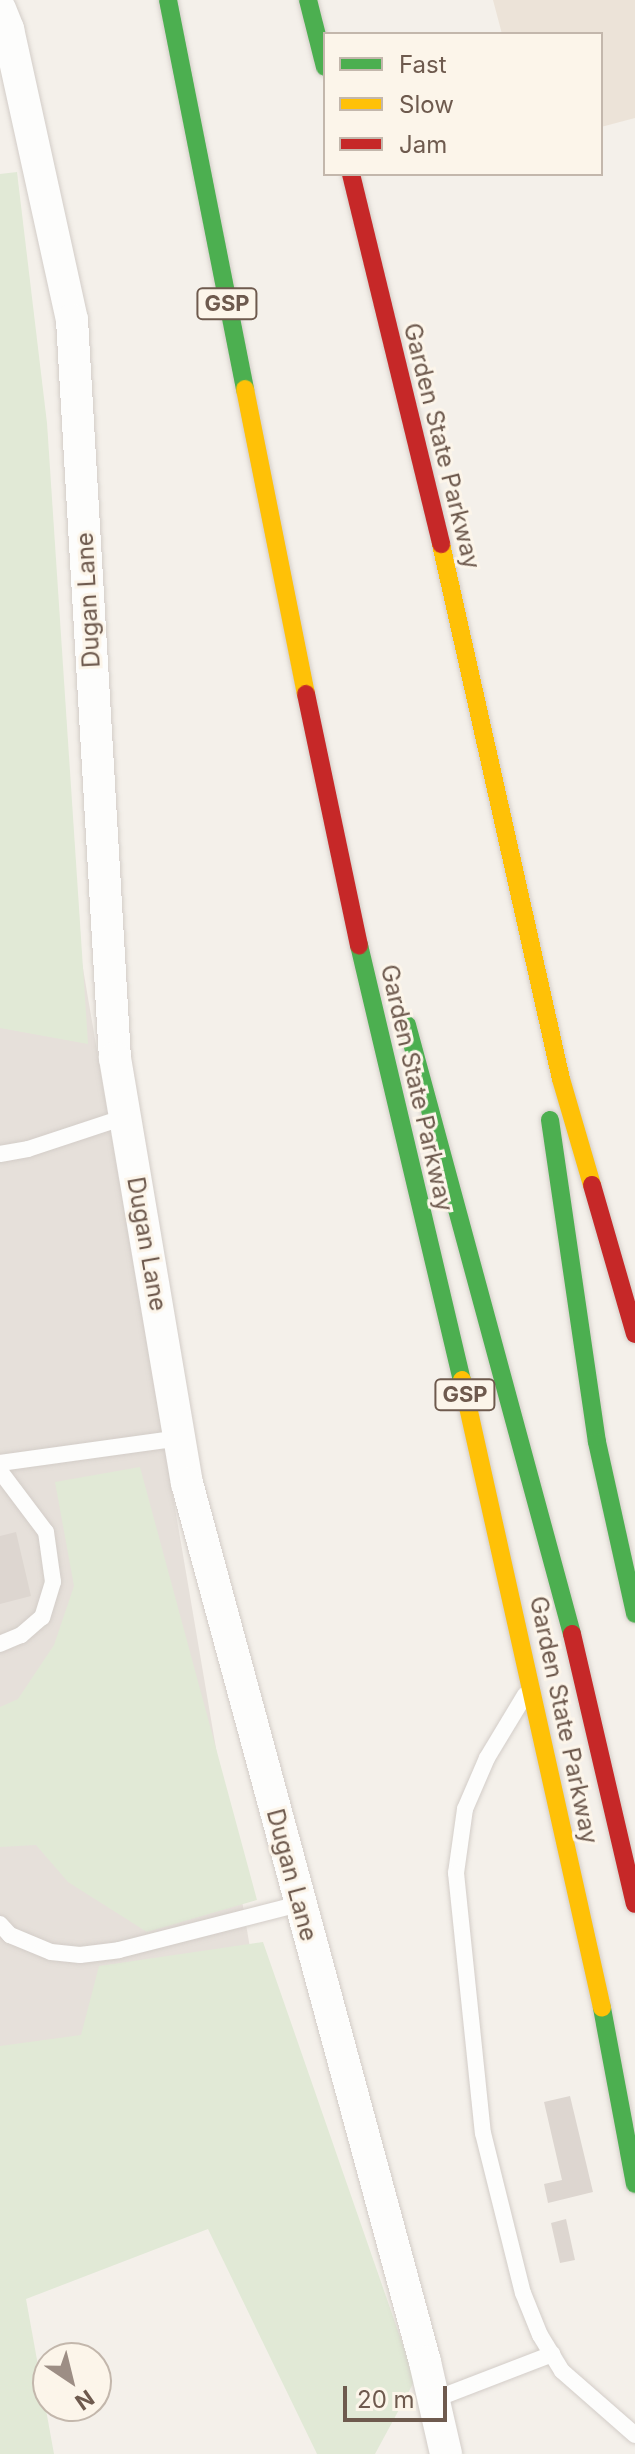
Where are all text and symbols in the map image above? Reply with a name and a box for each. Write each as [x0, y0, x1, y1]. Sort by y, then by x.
legend [323, 32, 603, 176]
text: Fast [399, 50, 447, 79]
text: Slow [399, 90, 454, 119]
text: Jam [399, 130, 447, 159]
road number: GSP [195, 286, 259, 322]
street label: Garden State Parkway [397, 320, 487, 572]
street label: Dugan Lane [70, 531, 106, 669]
street label: Garden State Parkway [375, 962, 459, 1214]
street label: Dugan Lane [121, 1175, 173, 1313]
road number: GSP [433, 1377, 497, 1413]
street label: Garden State Parkway [524, 1594, 604, 1846]
street label: Dugan Lane [261, 1806, 323, 1944]
north arrow [32, 2342, 112, 2422]
scale bar [347, 2370, 451, 2420]
text: N [70, 2385, 99, 2415]
text: 20 m [357, 2385, 415, 2414]

